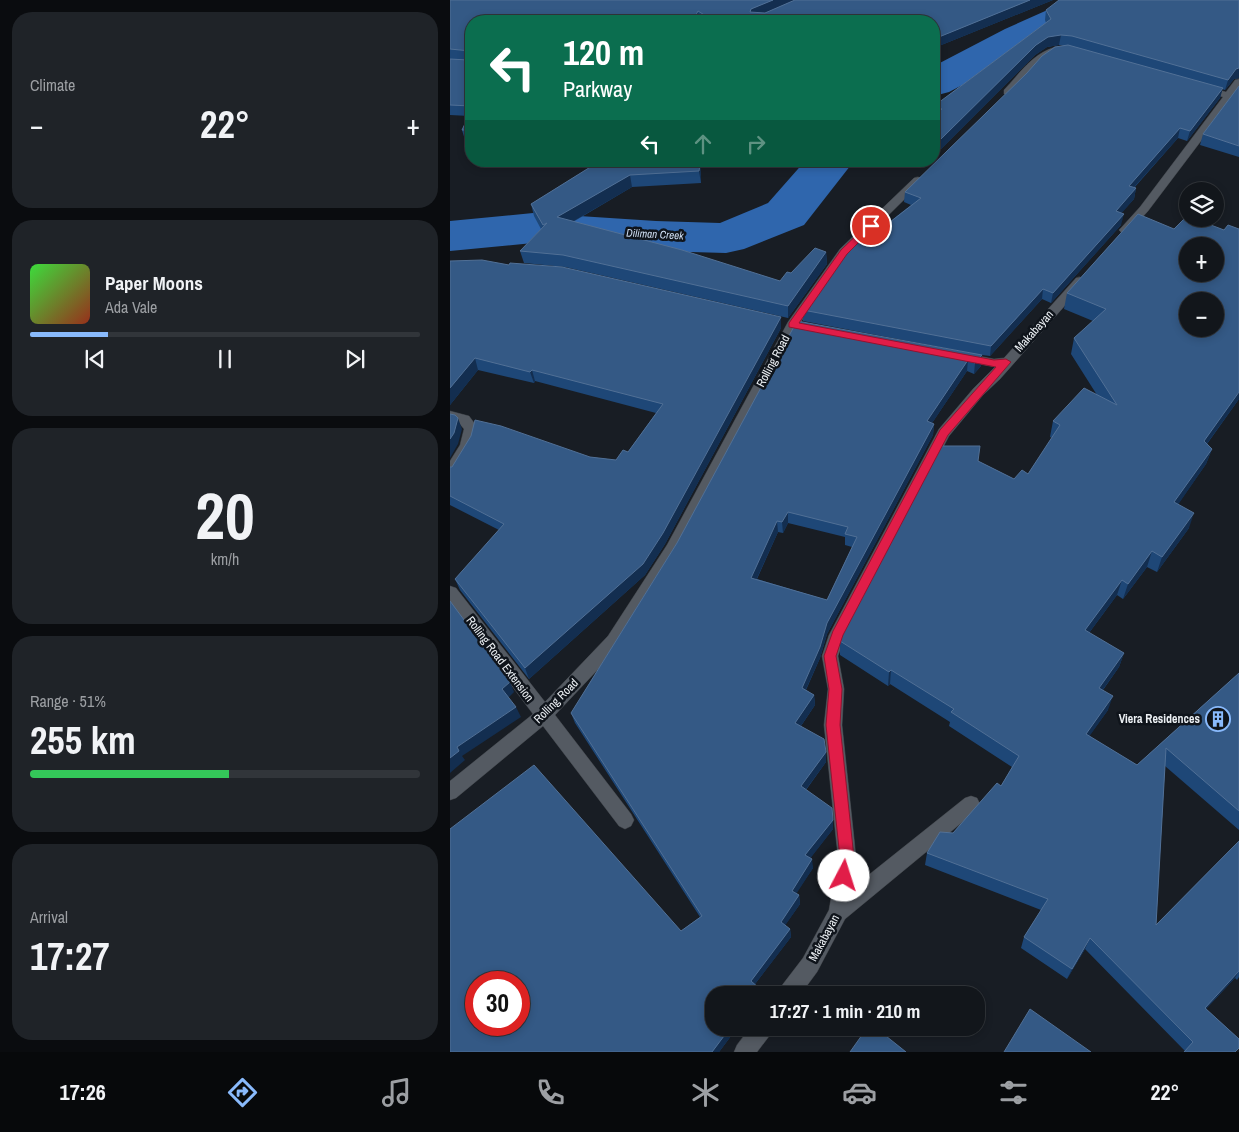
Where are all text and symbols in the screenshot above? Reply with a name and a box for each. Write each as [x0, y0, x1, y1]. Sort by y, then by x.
text: 120 m [563, 29, 644, 76]
icon: left [480, 35, 545, 100]
text: Climate [30, 74, 75, 96]
text: Parkway [563, 74, 632, 104]
text: 22° [200, 99, 250, 150]
text: − [30, 106, 43, 144]
text: + [407, 106, 420, 144]
icon: left [636, 130, 664, 158]
icon: ahead [689, 130, 717, 158]
icon: right [742, 130, 770, 158]
map controls [1179, 182, 1224, 337]
button: layers [1179, 182, 1224, 227]
pin [850, 205, 892, 247]
icon: arrive [857, 212, 885, 240]
water label: Diliman Creek [626, 226, 685, 243]
button: + [1179, 237, 1224, 282]
text: Paper Moons [105, 270, 203, 296]
button: − [1179, 292, 1224, 337]
text: Ada Vale [105, 296, 157, 318]
street label: Makabayan [1011, 307, 1057, 355]
street label: Rolling Road [753, 332, 793, 390]
icon: previous [81, 345, 109, 373]
icon: pause [211, 345, 239, 373]
icon: next [341, 345, 369, 373]
text: 20 [195, 472, 255, 559]
text: km/h [211, 548, 239, 570]
street label: Rolling Road Extension [462, 613, 538, 705]
street label: Rolling Road [530, 675, 582, 727]
text: Range · 51% [30, 690, 106, 712]
building icon: Viera Residences [1205, 706, 1231, 732]
place label: Viera Residences [1119, 711, 1201, 727]
text: 255 km [30, 715, 136, 766]
position arrow [817, 849, 869, 901]
text: Arrival [30, 906, 68, 928]
street label: Makabayan [805, 912, 843, 964]
text: 17:27 [30, 931, 110, 982]
speed limit sign: 30 [465, 971, 530, 1036]
text: 17:27 · 1 min · 210 m [770, 998, 920, 1024]
icon: directions [225, 1075, 260, 1110]
icon: music [379, 1075, 414, 1110]
icon: phone [533, 1075, 568, 1110]
icon: climate [688, 1075, 723, 1110]
icon: car [842, 1075, 877, 1110]
icon: filters [996, 1075, 1031, 1110]
text: 17:26 [60, 1077, 106, 1107]
text: 22° [1150, 1077, 1179, 1107]

